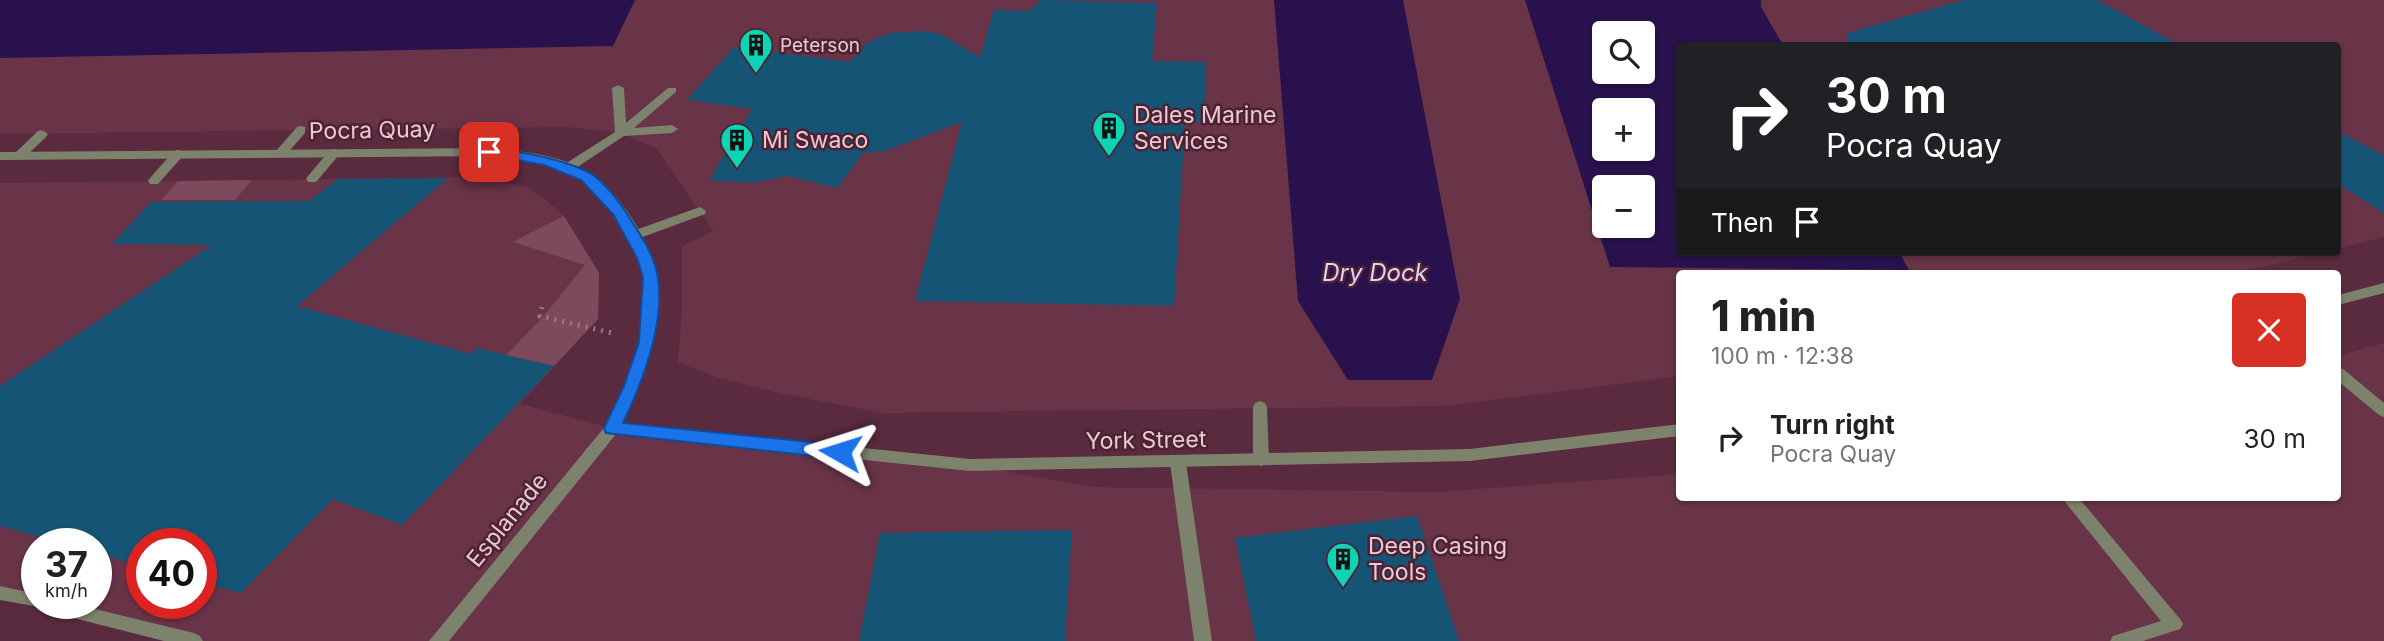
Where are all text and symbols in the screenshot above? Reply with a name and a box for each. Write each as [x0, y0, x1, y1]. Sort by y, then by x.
map controls [1592, 21, 1655, 238]
button: search [1592, 21, 1655, 84]
building icon: Peterson [737, 26, 775, 75]
place label: Peterson [780, 34, 860, 57]
text: 30 m [1826, 66, 1947, 125]
icon: right [1711, 70, 1802, 161]
button: + [1592, 98, 1655, 161]
place label: Dales Marine Services [1134, 101, 1276, 155]
building icon: Dales Marine Services [1090, 109, 1128, 158]
street label: Pocra Quay [309, 115, 435, 145]
building icon: Mi Swaco [718, 121, 756, 170]
pin [459, 122, 519, 182]
place label: Mi Swaco [762, 126, 868, 154]
text: Pocra Quay [1826, 126, 2002, 165]
icon: arrive [470, 133, 508, 171]
button: − [1592, 175, 1655, 238]
icon: arrive [1788, 203, 1826, 241]
text: Then [1711, 207, 1774, 238]
water label: Dry Dock [1322, 258, 1429, 287]
text: 1 min [1711, 290, 1816, 341]
button: close [2232, 293, 2306, 367]
text: 100 m · 12:38 [1711, 342, 1854, 370]
text: Turn right [1770, 409, 1895, 440]
position arrow [803, 415, 877, 489]
icon: right [1711, 419, 1749, 457]
text: 30 m [2243, 423, 2306, 454]
street label: York Street [1085, 425, 1207, 455]
text: Pocra Quay [1770, 440, 1896, 468]
street label: Esplanade [461, 467, 553, 573]
speed limit sign: 40 [126, 528, 217, 619]
place label: Deep Casing Tools [1368, 532, 1507, 586]
building icon: Deep Casing Tools [1324, 540, 1362, 589]
text: 37 [45, 543, 88, 585]
text: km/h [45, 580, 88, 601]

